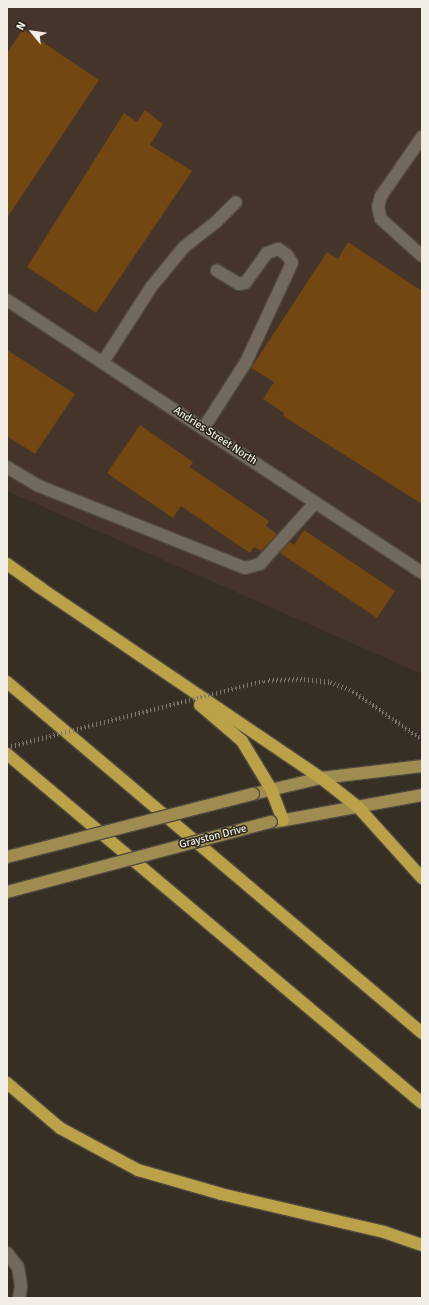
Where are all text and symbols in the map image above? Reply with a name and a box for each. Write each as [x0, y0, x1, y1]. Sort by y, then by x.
north arrow [12, 12, 52, 52]
text: N [14, 19, 29, 32]
street label: Andries Street North [171, 404, 259, 468]
street label: Grayston Drive [178, 822, 248, 852]

